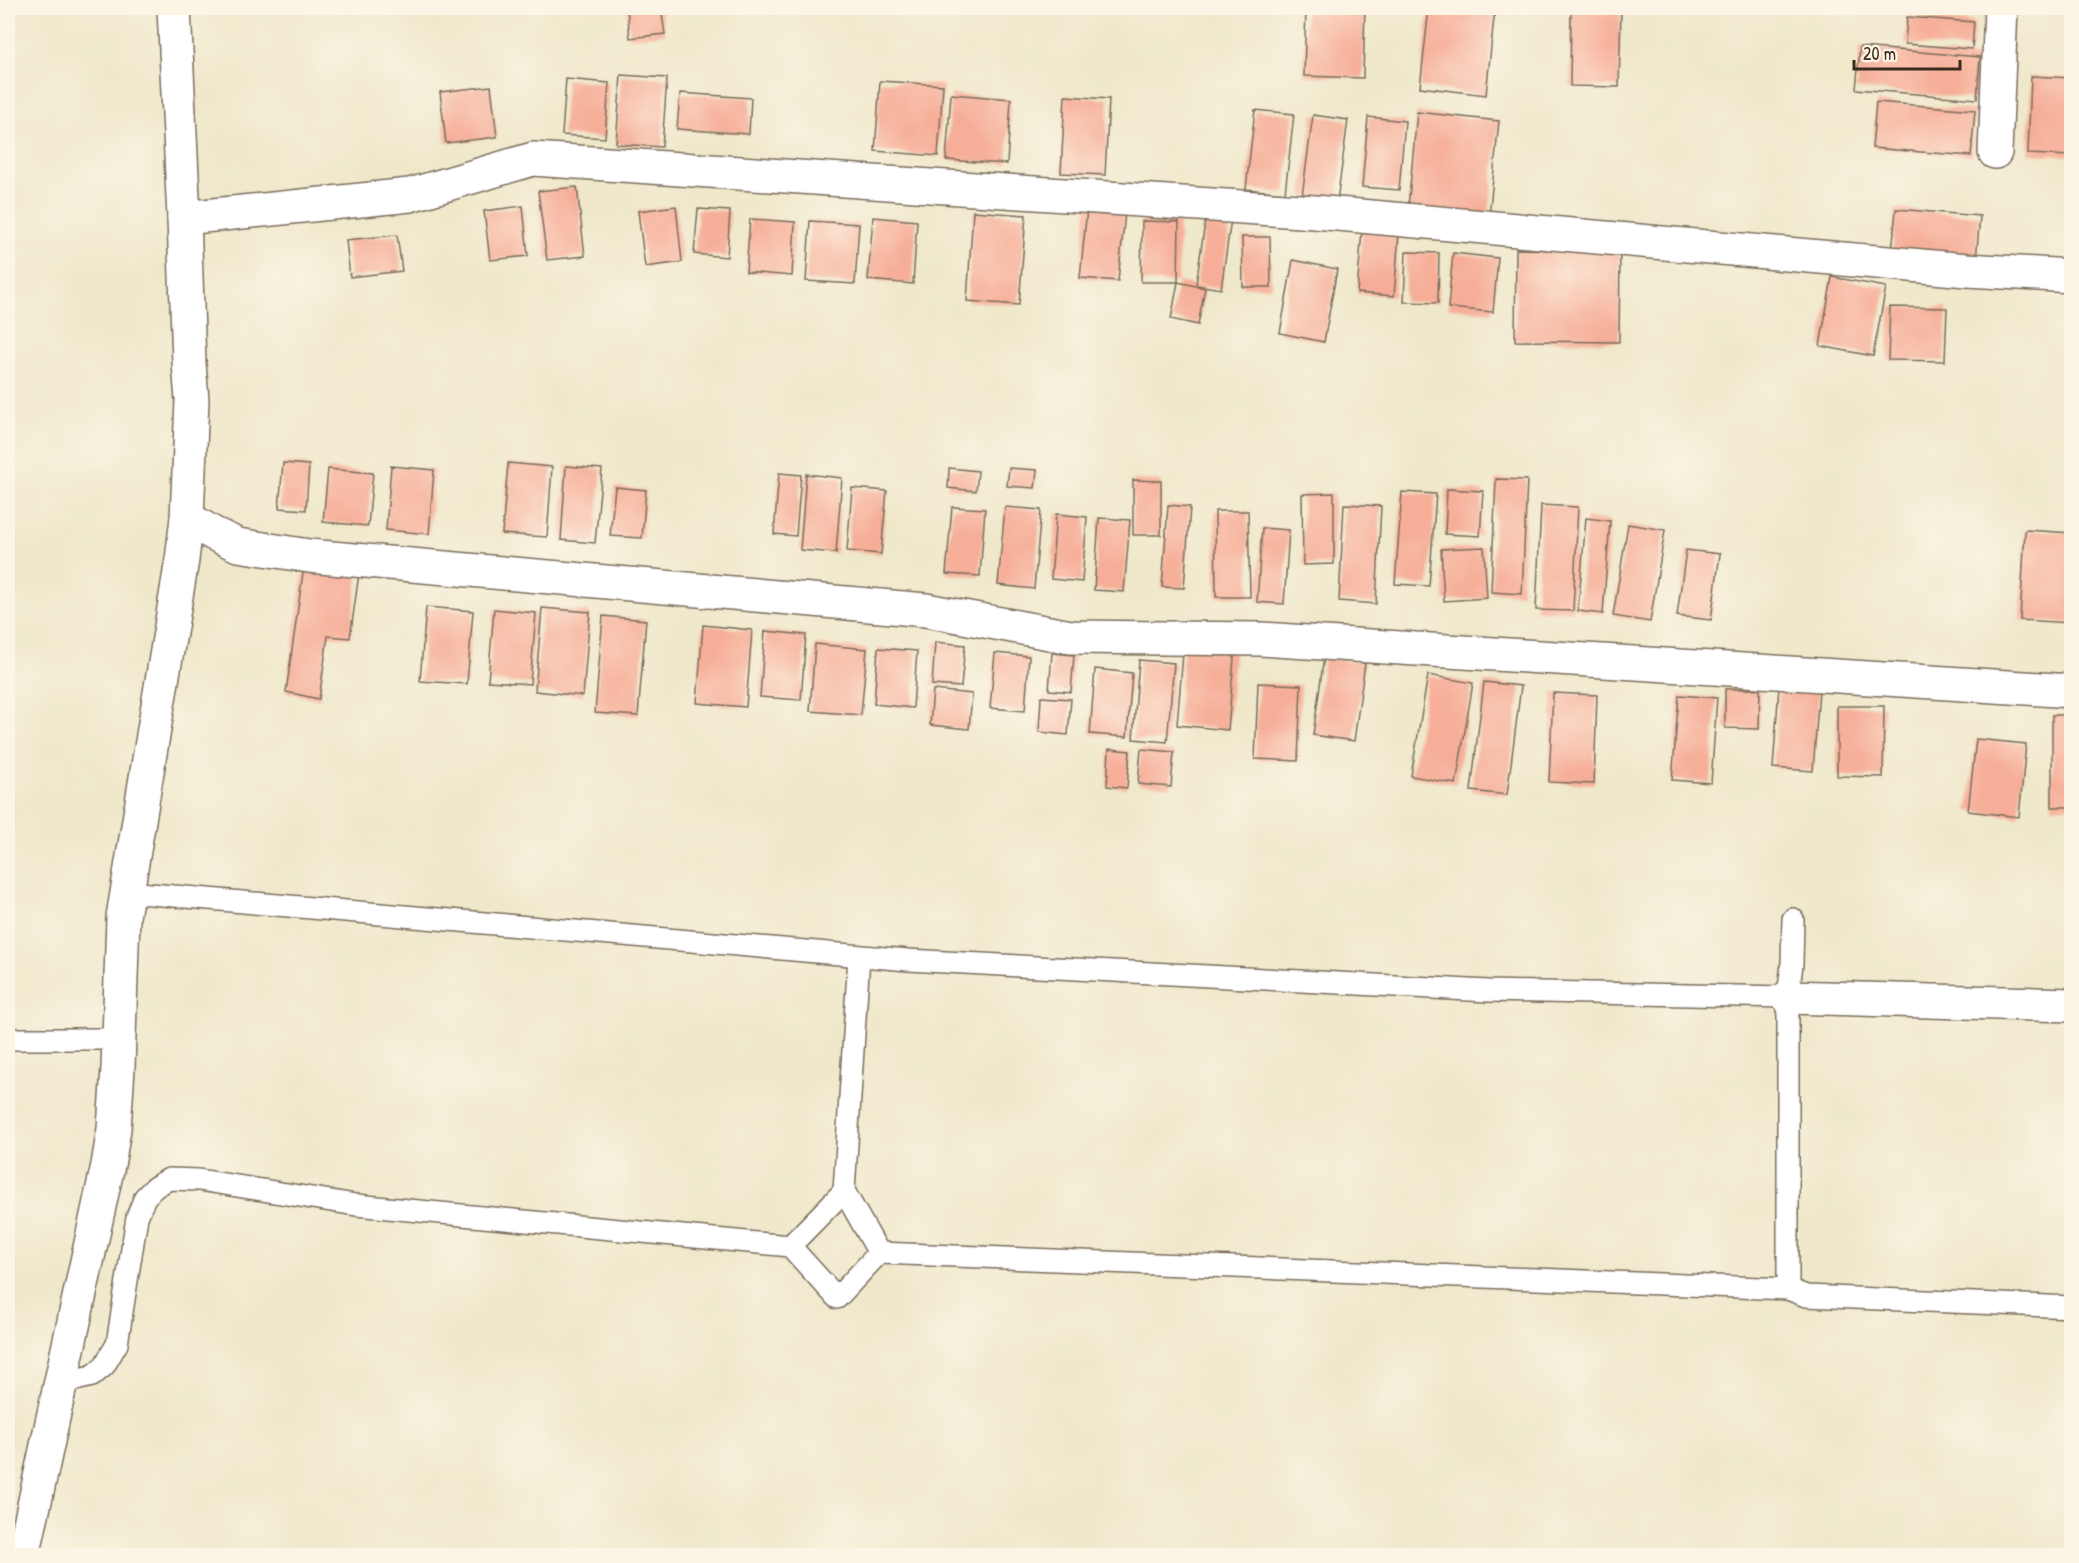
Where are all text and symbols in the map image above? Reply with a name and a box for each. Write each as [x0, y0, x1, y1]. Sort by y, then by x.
scale bar [1854, 33, 1960, 71]
text: 20 m [1863, 41, 1896, 66]

